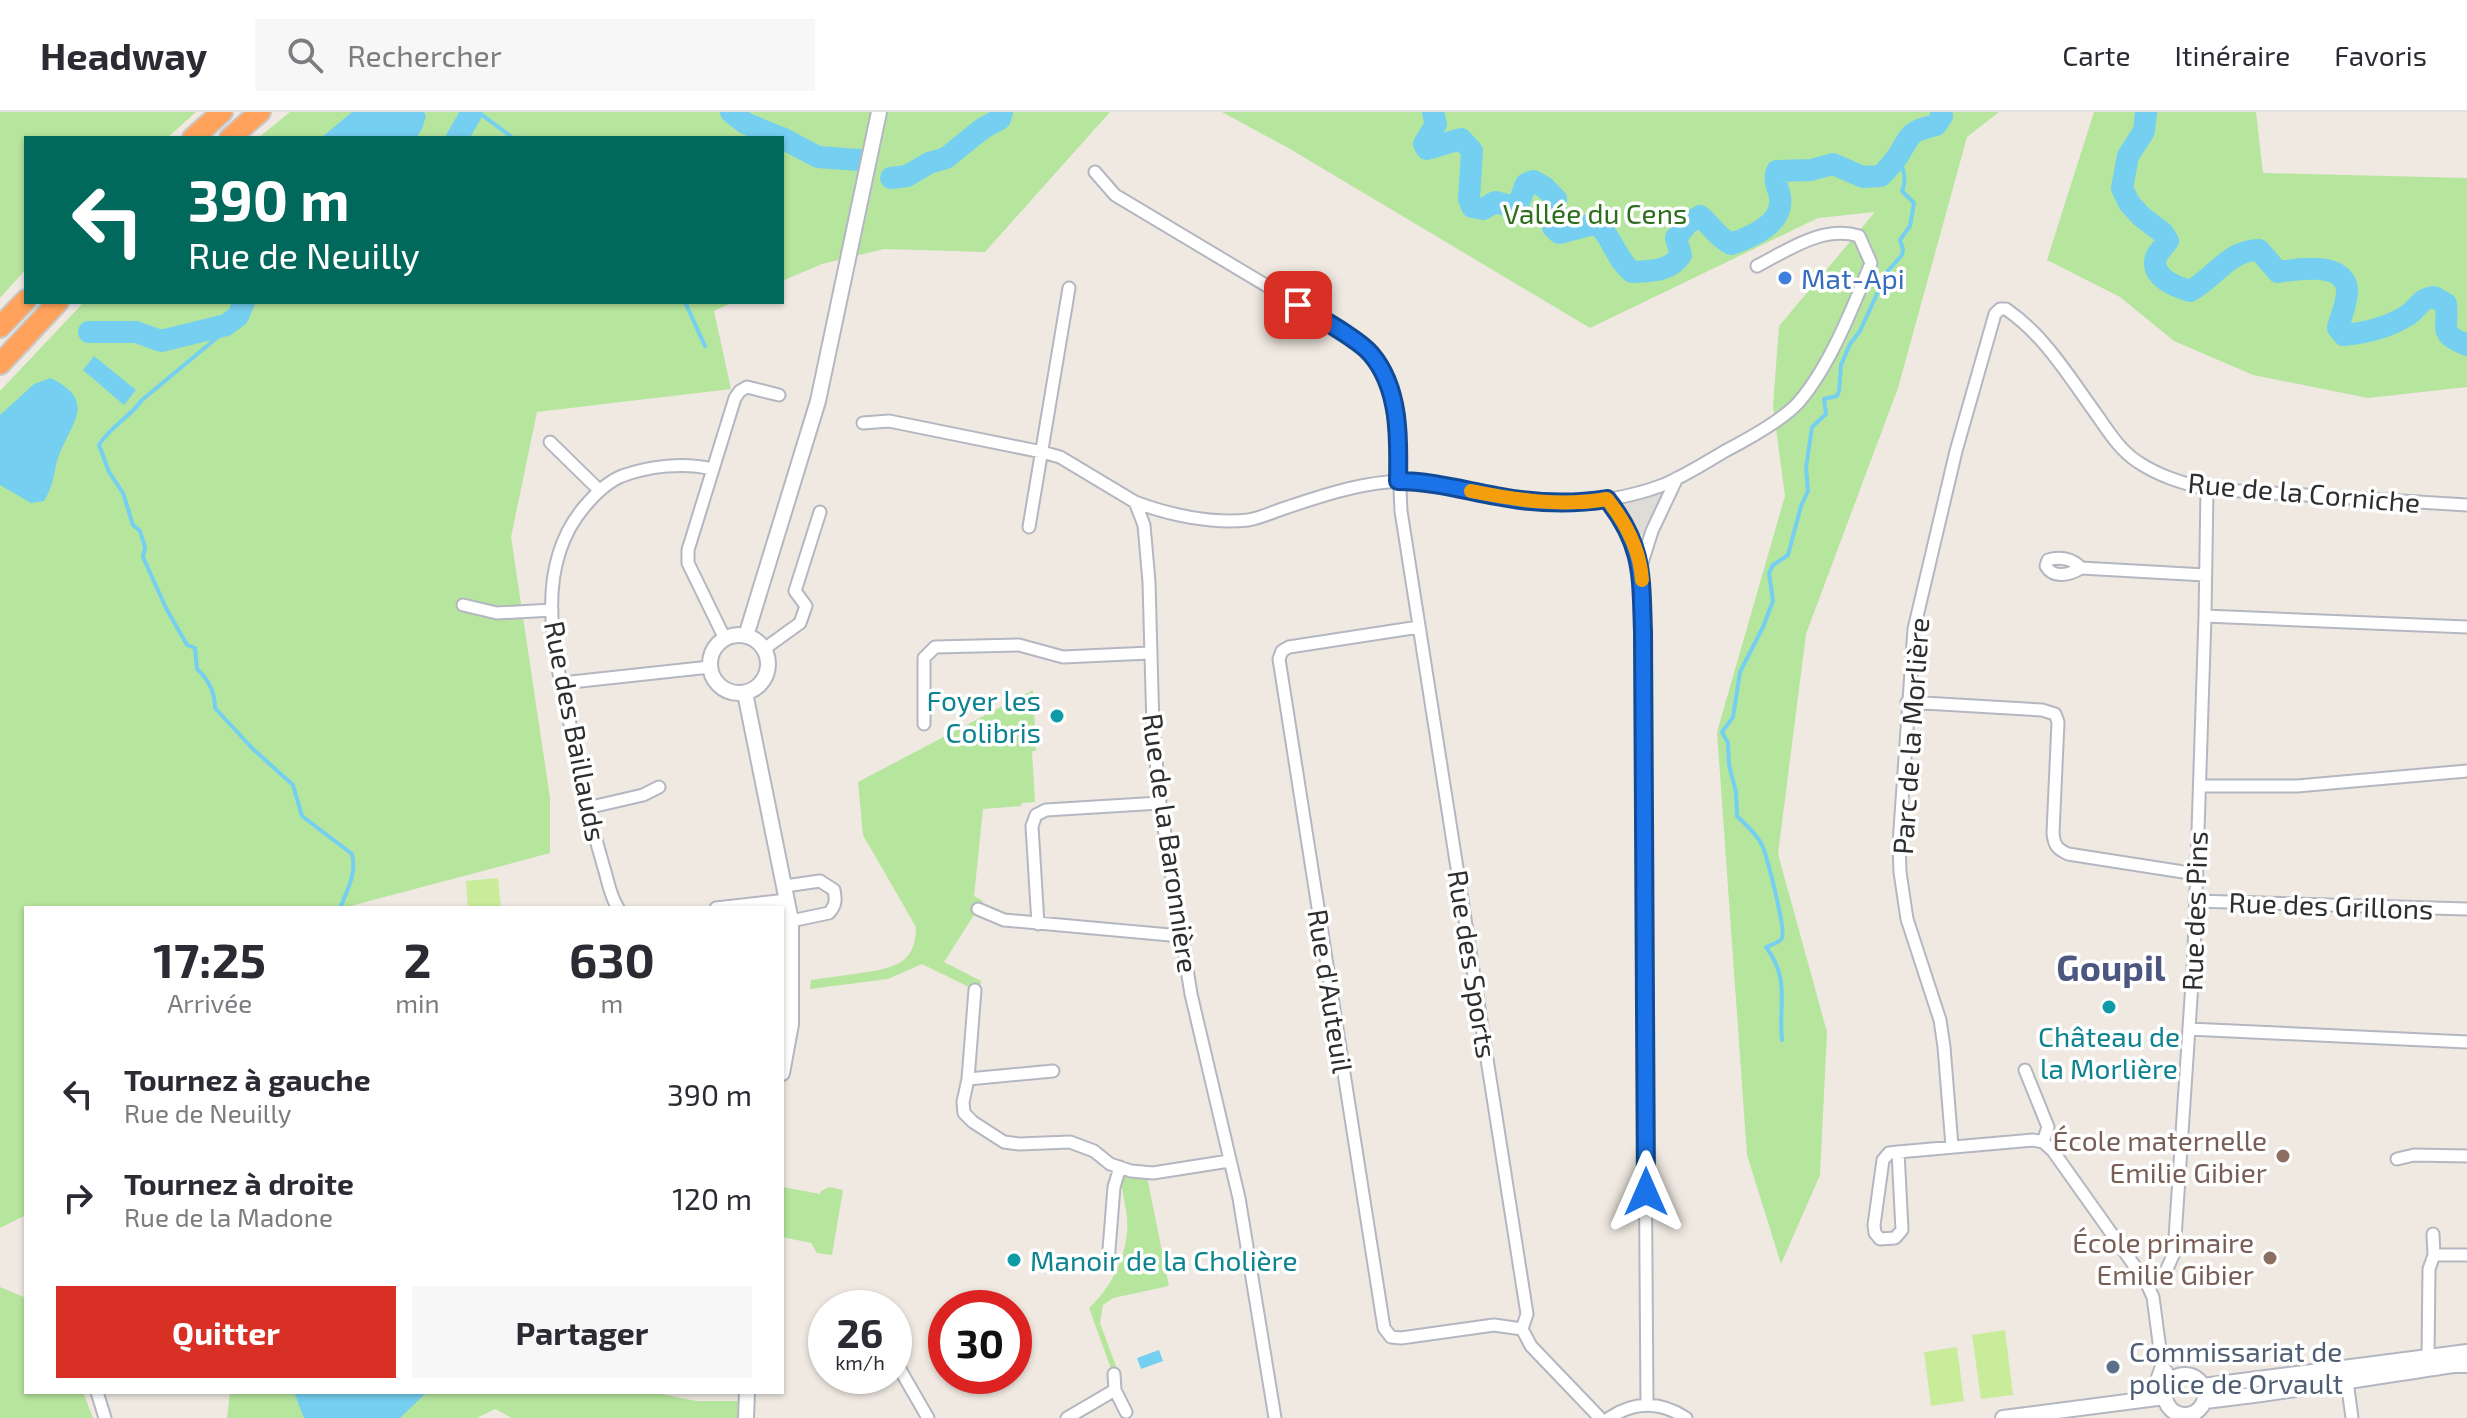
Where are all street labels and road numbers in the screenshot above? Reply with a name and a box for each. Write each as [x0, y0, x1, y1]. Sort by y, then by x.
street label: Rue de la Corniche [2186, 465, 2422, 519]
street label: Parc de la Morlière [1885, 616, 1935, 856]
street label: Rue des Baillauds [538, 618, 614, 844]
street label: Rue de la Baronnière [1136, 711, 1206, 975]
street label: Rue des Pins [2174, 830, 2214, 992]
street label: Rue des Sports [1441, 867, 1505, 1061]
street label: Rue des Grillons [2228, 884, 2434, 926]
street label: Rue d'Auteuil [1301, 907, 1361, 1076]

